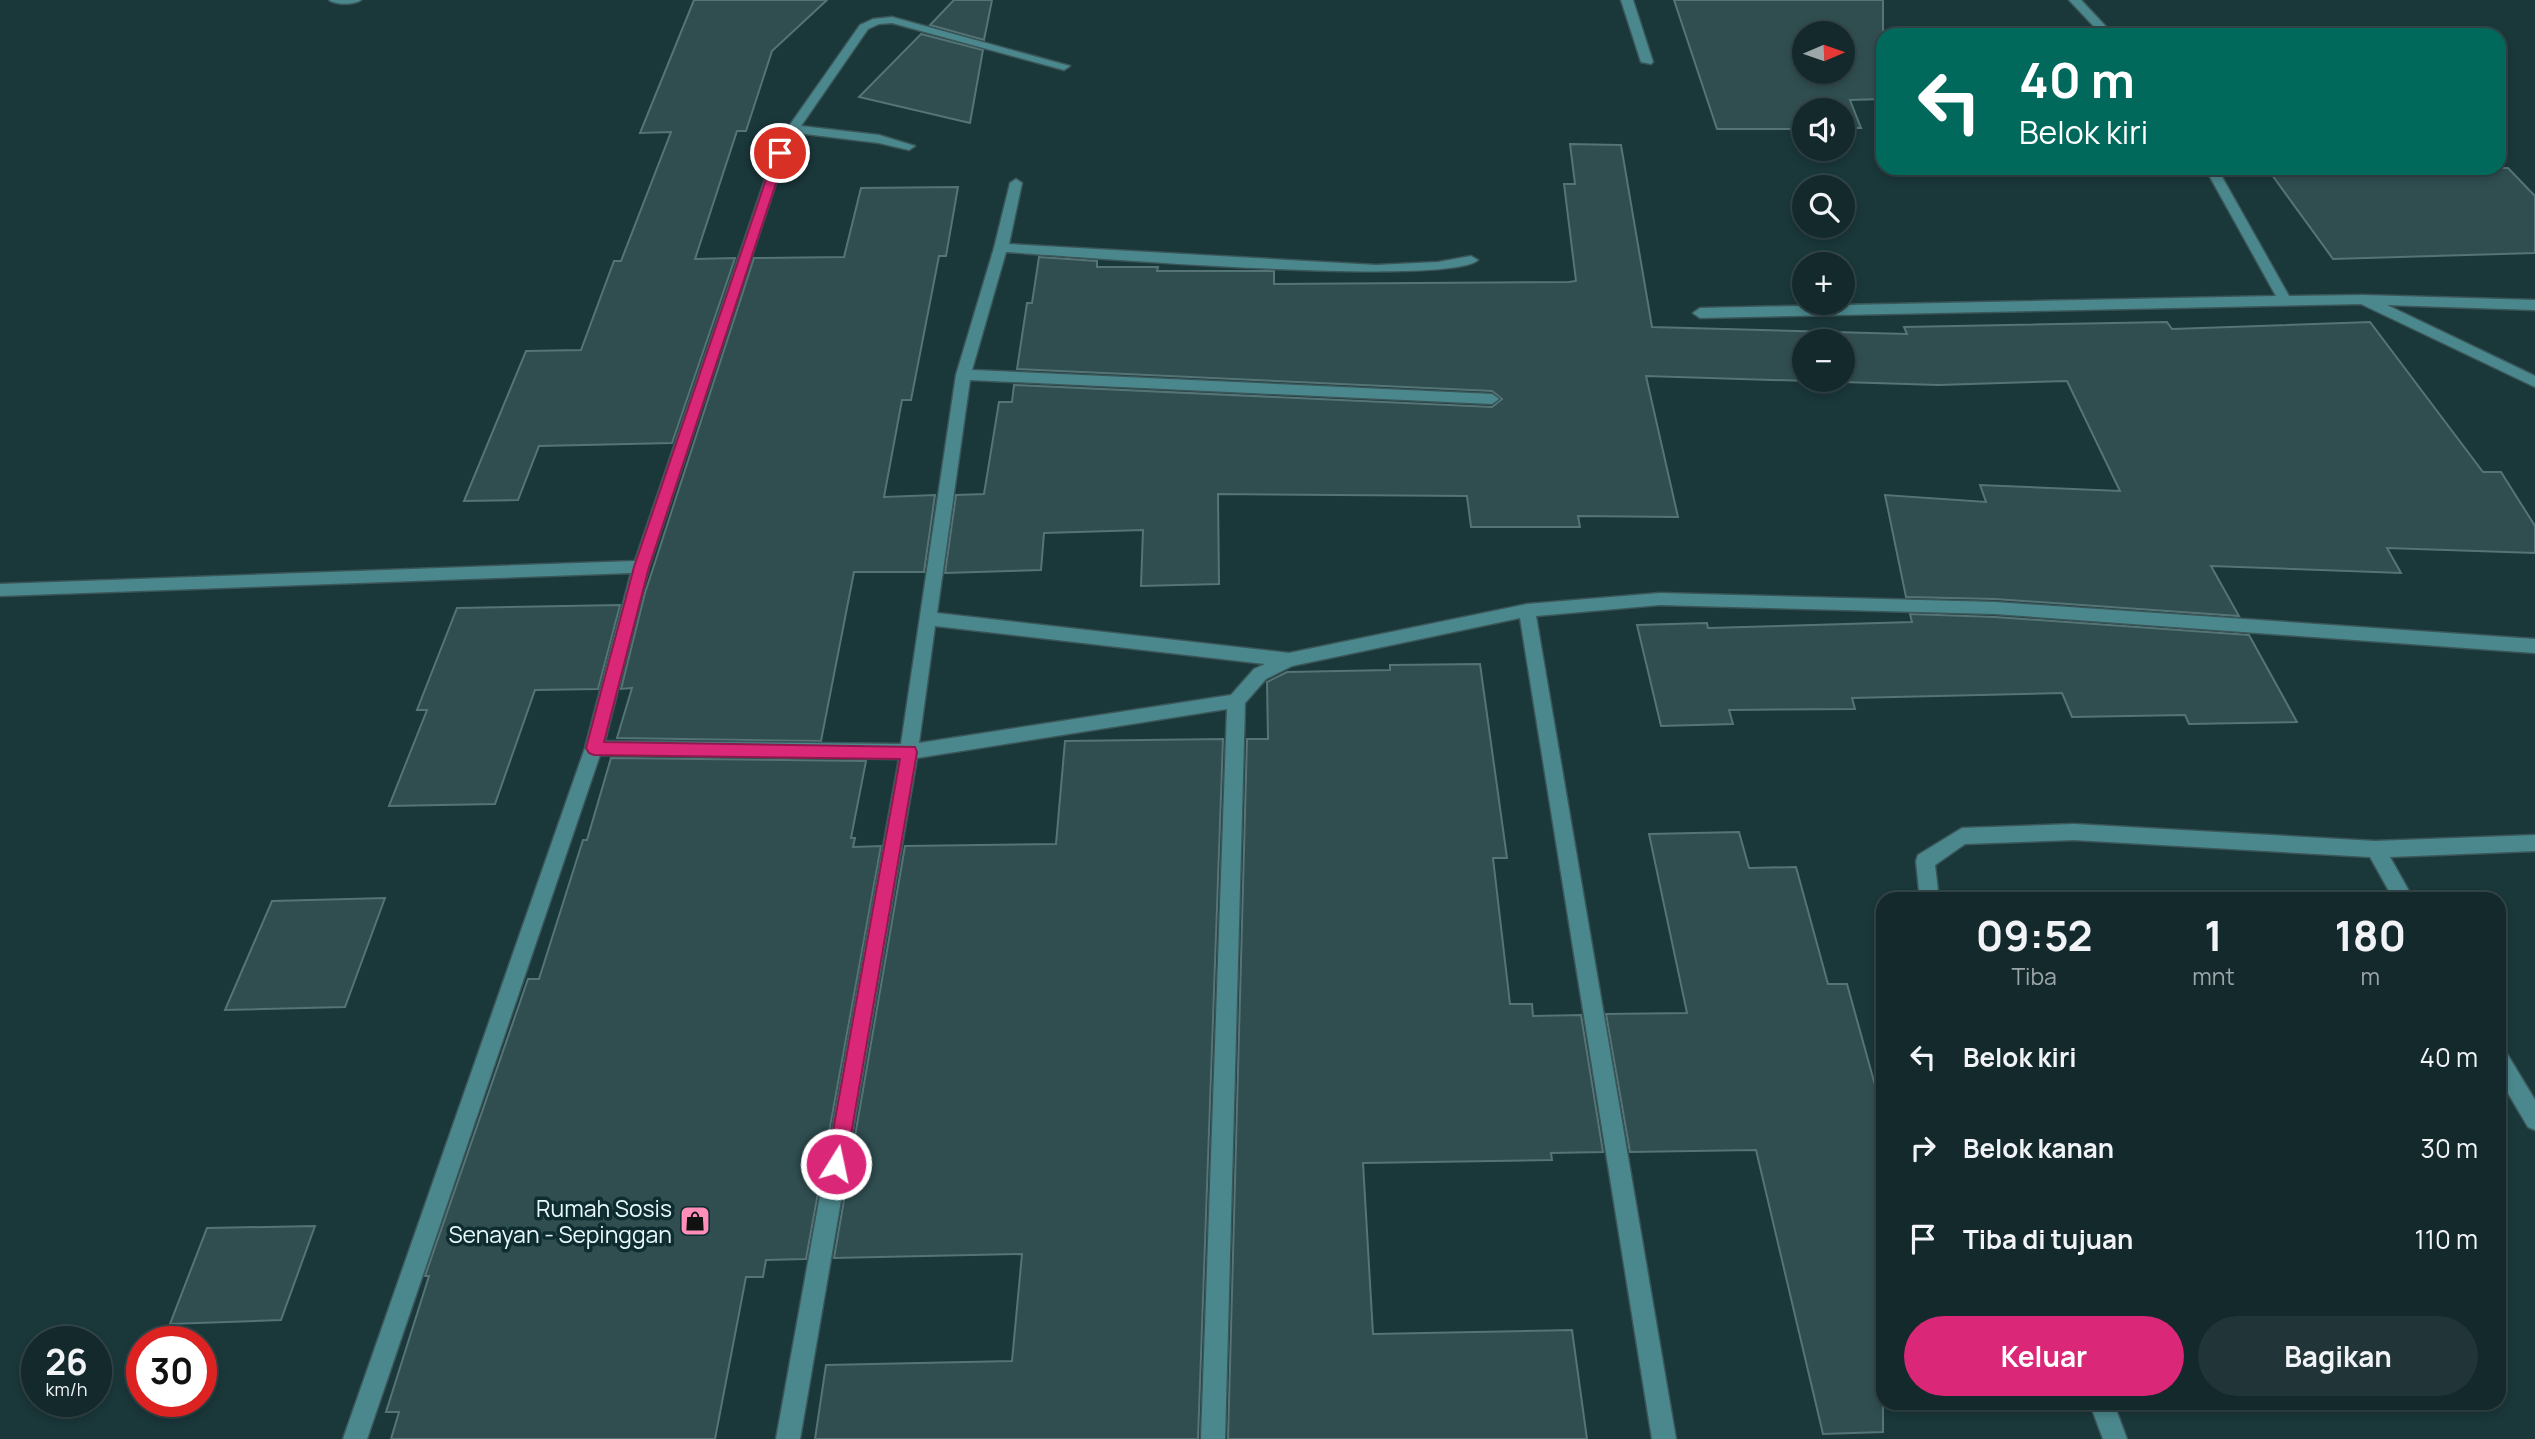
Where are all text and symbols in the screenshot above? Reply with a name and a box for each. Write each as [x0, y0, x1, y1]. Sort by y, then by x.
north arrow [1792, 21, 1855, 84]
map controls [1792, 21, 1855, 392]
text: 40 m [2019, 46, 2135, 113]
icon: left [1904, 56, 1995, 147]
button: sound [1792, 98, 1855, 161]
text: Belok kiri [2019, 110, 2148, 154]
pin [750, 123, 810, 183]
icon: arrive [761, 134, 799, 172]
button: search [1792, 175, 1855, 238]
button: + [1792, 252, 1855, 315]
button: − [1792, 329, 1855, 392]
text: 09:52 [1976, 906, 2092, 964]
text: 1 [2204, 906, 2223, 964]
text: 180 [2334, 906, 2406, 964]
text: Tiba [2011, 960, 2057, 992]
text: mnt [2192, 960, 2235, 992]
text: m [2361, 960, 2380, 992]
icon: left [1904, 1038, 1942, 1076]
text: Belok kiri [1963, 1039, 2077, 1075]
text: 40 m [2420, 1039, 2478, 1075]
position arrow [799, 1127, 873, 1201]
icon: right [1904, 1129, 1942, 1167]
text: Belok kanan [1963, 1130, 2114, 1166]
text: 30 m [2421, 1130, 2478, 1166]
place label: Rumah Sosis Senayan - Sepinggan [448, 1192, 672, 1250]
shop icon: Rumah Sosis Senayan - Sepinggan [678, 1204, 712, 1238]
icon: arrive [1904, 1220, 1942, 1258]
text: Tiba di tujuan [1963, 1221, 2133, 1257]
text: 110 m [2415, 1221, 2478, 1257]
button: Keluar [1904, 1316, 2184, 1396]
button: Bagikan [2198, 1316, 2478, 1396]
speed limit sign: 30 [126, 1326, 217, 1417]
text: 26 [45, 1338, 88, 1386]
text: km/h [46, 1377, 87, 1401]

